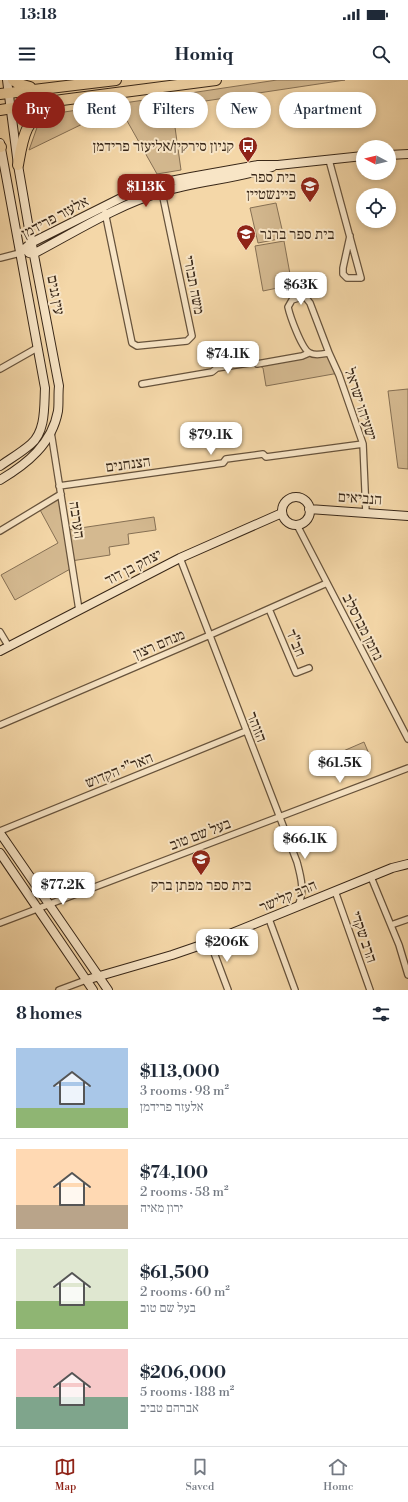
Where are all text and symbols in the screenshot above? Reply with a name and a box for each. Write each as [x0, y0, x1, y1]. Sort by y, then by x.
text: 13:18 [20, 5, 57, 24]
icon: menu [16, 43, 38, 65]
text: Homiq [175, 43, 233, 66]
icon: search [370, 43, 392, 65]
chip: Buy [12, 92, 65, 128]
chip: Rent [73, 92, 131, 128]
chip: Filters [139, 92, 208, 128]
chip: New [216, 92, 271, 128]
chip: Apartment [279, 92, 376, 128]
bus stop icon: קניון סירקין/אליעזר פרידמן [237, 135, 259, 163]
place label: קניון סירקין/אליעזר פרידמן [93, 137, 234, 156]
north arrow [356, 140, 396, 180]
map controls [356, 140, 396, 228]
place label: בית ספר פיינשטיין [246, 168, 296, 204]
pin: $113K [118, 174, 174, 208]
school or university icon: בית ספר פיינשטיין [299, 175, 321, 203]
text: $113K [127, 179, 166, 195]
button: locate [356, 188, 396, 228]
street label: אלעזר פרידמן [18, 192, 92, 243]
school or university icon: בית ספר ברנר [235, 223, 257, 251]
place label: בית ספר ברנר [260, 225, 334, 244]
street label: משה תבורי [179, 254, 209, 316]
pin: $63K [277, 272, 325, 306]
street label: עין גנים [42, 274, 69, 317]
text: $63K [284, 277, 318, 293]
pin: $74.1K [195, 341, 261, 375]
text: $74.1K [206, 346, 250, 362]
street label: ישעיהו ישראל [340, 365, 381, 443]
pin: $79.1K [178, 422, 244, 456]
text: $79.1K [189, 427, 233, 443]
street label: הצנחנים [104, 452, 152, 477]
street label: הנביאים [337, 487, 383, 510]
street label: הערבה [64, 500, 89, 540]
street label: יצחק בן דוד [102, 545, 165, 590]
street label: נחמן מברסלב [338, 591, 387, 664]
street label: מנחם רצון [131, 625, 188, 664]
street label: חב"ד [281, 627, 310, 660]
street label: הזוהר [242, 709, 271, 745]
street label: האר"י הקדוש [82, 748, 156, 793]
pin: $61.5K [307, 750, 373, 784]
text: $61.5K [318, 755, 362, 771]
street label: בעל שם טוב [167, 814, 234, 855]
pin: $66.1K [272, 826, 338, 860]
text: $66.1K [283, 831, 327, 847]
school or university icon: בית ספר מפתן ברק [190, 848, 212, 876]
pin: $77.2K [30, 872, 96, 906]
place label: בית ספר מפתן ברק [151, 876, 251, 895]
street label: הרב קלישר [257, 876, 320, 917]
text: $77.2K [41, 877, 85, 893]
street label: הרב שקדי [346, 909, 381, 965]
pin: $206K [199, 929, 255, 963]
text: $206K [205, 934, 249, 950]
text: 8 homes [16, 1003, 82, 1025]
icon: filters [370, 1003, 392, 1025]
text: $113,000 [140, 1061, 220, 1083]
icon: home [48, 1064, 96, 1112]
text: 3 rooms · 98 m² [140, 1083, 229, 1099]
text: אלעזר פרידמן [140, 1099, 204, 1115]
text: $74,100 [140, 1162, 208, 1184]
icon: home [48, 1165, 96, 1213]
text: 2 rooms · 58 m² [140, 1184, 229, 1200]
text: ירון מאיה [140, 1200, 183, 1216]
text: $61,500 [140, 1262, 209, 1284]
icon: home [48, 1265, 96, 1313]
text: 2 rooms · 60 m² [140, 1284, 230, 1300]
text: בעל שם טוב [140, 1300, 196, 1316]
text: $206,000 [140, 1362, 226, 1384]
icon: home [48, 1365, 96, 1413]
text: 5 rooms · 188 m² [140, 1384, 234, 1400]
text: אברהם טביב [140, 1400, 199, 1416]
tab: Map [54, 1456, 76, 1494]
tab: Saved [185, 1456, 214, 1494]
tab: Home [323, 1456, 354, 1494]

